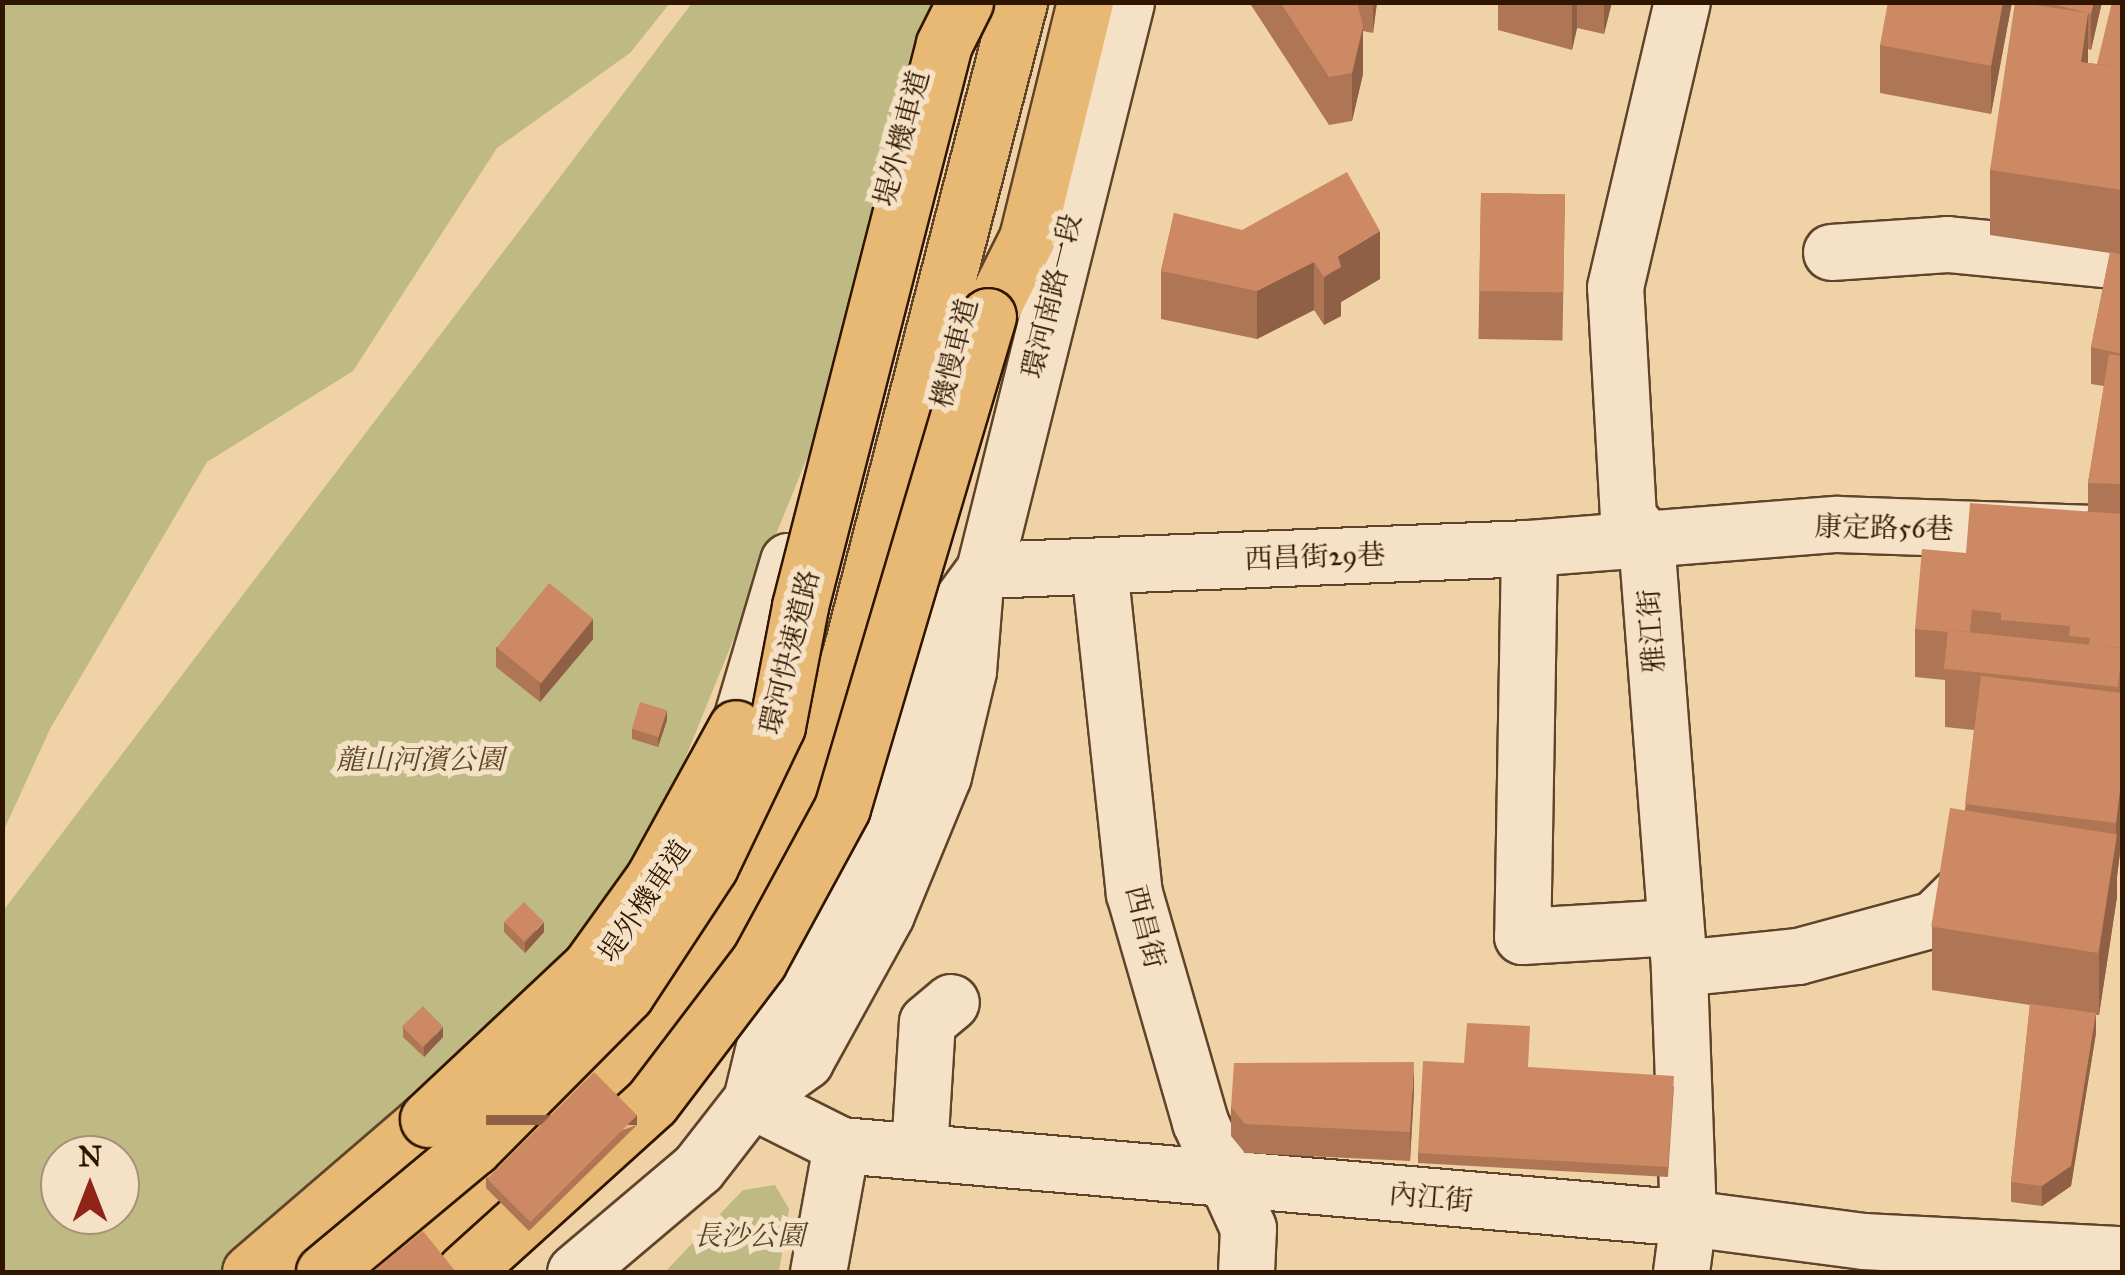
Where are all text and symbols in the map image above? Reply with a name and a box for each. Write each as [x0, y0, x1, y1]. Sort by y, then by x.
street label: 堤外機車道 [868, 66, 936, 210]
street label: 環河南路一段 [1015, 210, 1089, 382]
street label: 機慢車道 [925, 295, 985, 411]
street label: 康定路56巷 [1814, 510, 1954, 546]
street label: 西昌街29巷 [1244, 538, 1386, 576]
street label: 環河快速道路 [753, 566, 827, 738]
street label: 雅江街 [1632, 588, 1672, 674]
park label: 龍山河濱公園 [336, 743, 504, 777]
street label: 堤外機車道 [592, 834, 698, 968]
street label: 西昌街 [1119, 882, 1171, 972]
north arrow [40, 1135, 140, 1235]
text: N [78, 1139, 102, 1174]
street label: 內江街 [1388, 1178, 1474, 1218]
park label: 長沙公園 [693, 1219, 805, 1253]

